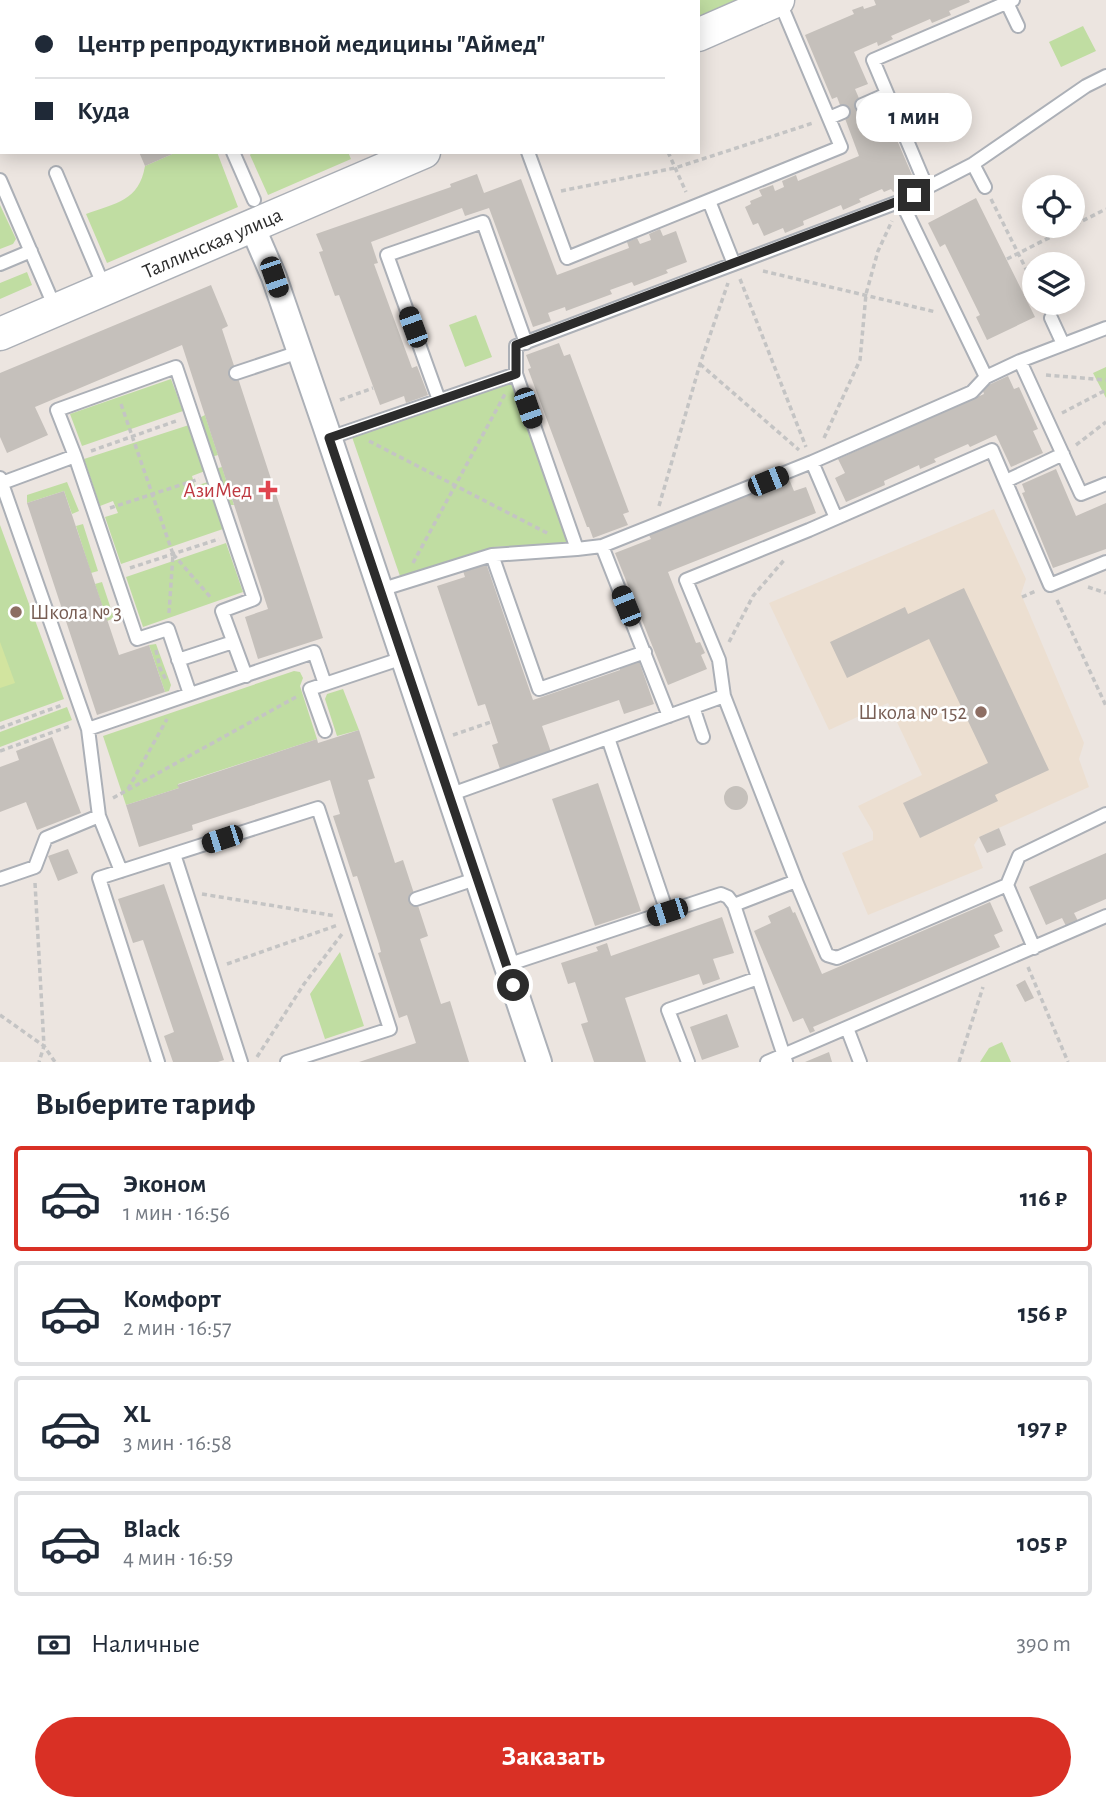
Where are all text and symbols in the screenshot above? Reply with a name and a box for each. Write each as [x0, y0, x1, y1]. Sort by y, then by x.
text: Центр репродуктивной медицины "Аймед" [77, 31, 545, 57]
callout: 1 мин [856, 94, 972, 142]
text: Куда [77, 98, 130, 124]
text: 1 мин [888, 106, 940, 129]
map controls [1022, 175, 1085, 315]
button: locate [1022, 175, 1085, 238]
route end [898, 179, 930, 211]
street label: Таллинская улица [139, 204, 286, 282]
button: layers [1022, 252, 1085, 315]
car [258, 254, 291, 300]
car [396, 304, 431, 350]
car [512, 385, 545, 431]
car [745, 463, 792, 499]
place label: АзиМед [183, 480, 252, 501]
marker: АзиМед [258, 480, 278, 500]
car [609, 583, 644, 629]
place label: Школа № 3 [30, 602, 122, 623]
marker: Школа № 3 [8, 604, 24, 620]
place label: Школа № 152 [858, 702, 967, 723]
marker: Школа № 152 [973, 704, 989, 720]
car [199, 823, 246, 855]
car [644, 896, 691, 928]
route start [497, 969, 529, 1001]
text: Выберите тариф [35, 1088, 256, 1120]
icon: car [39, 1167, 102, 1230]
text: Эконом [123, 1171, 206, 1197]
text: 116 ₽ [1020, 1185, 1067, 1211]
text: 1 мин · 16:56 [123, 1202, 230, 1225]
icon: car [39, 1282, 102, 1345]
text: Комфорт [123, 1286, 221, 1312]
text: 156 ₽ [1018, 1300, 1067, 1326]
text: 2 мин · 16:57 [123, 1317, 232, 1340]
icon: car [39, 1397, 102, 1460]
text: XL [123, 1401, 150, 1427]
text: 197 ₽ [1018, 1415, 1067, 1441]
text: 3 мин · 16:58 [123, 1432, 232, 1455]
icon: car [39, 1512, 102, 1575]
text: Black [123, 1516, 180, 1542]
text: 105 ₽ [1017, 1530, 1067, 1556]
text: 4 мин · 16:59 [123, 1547, 233, 1570]
icon: cash [35, 1626, 73, 1664]
text: Наличные [91, 1631, 200, 1657]
text: 390 m [1016, 1633, 1071, 1656]
button: Заказать [35, 1717, 1071, 1797]

